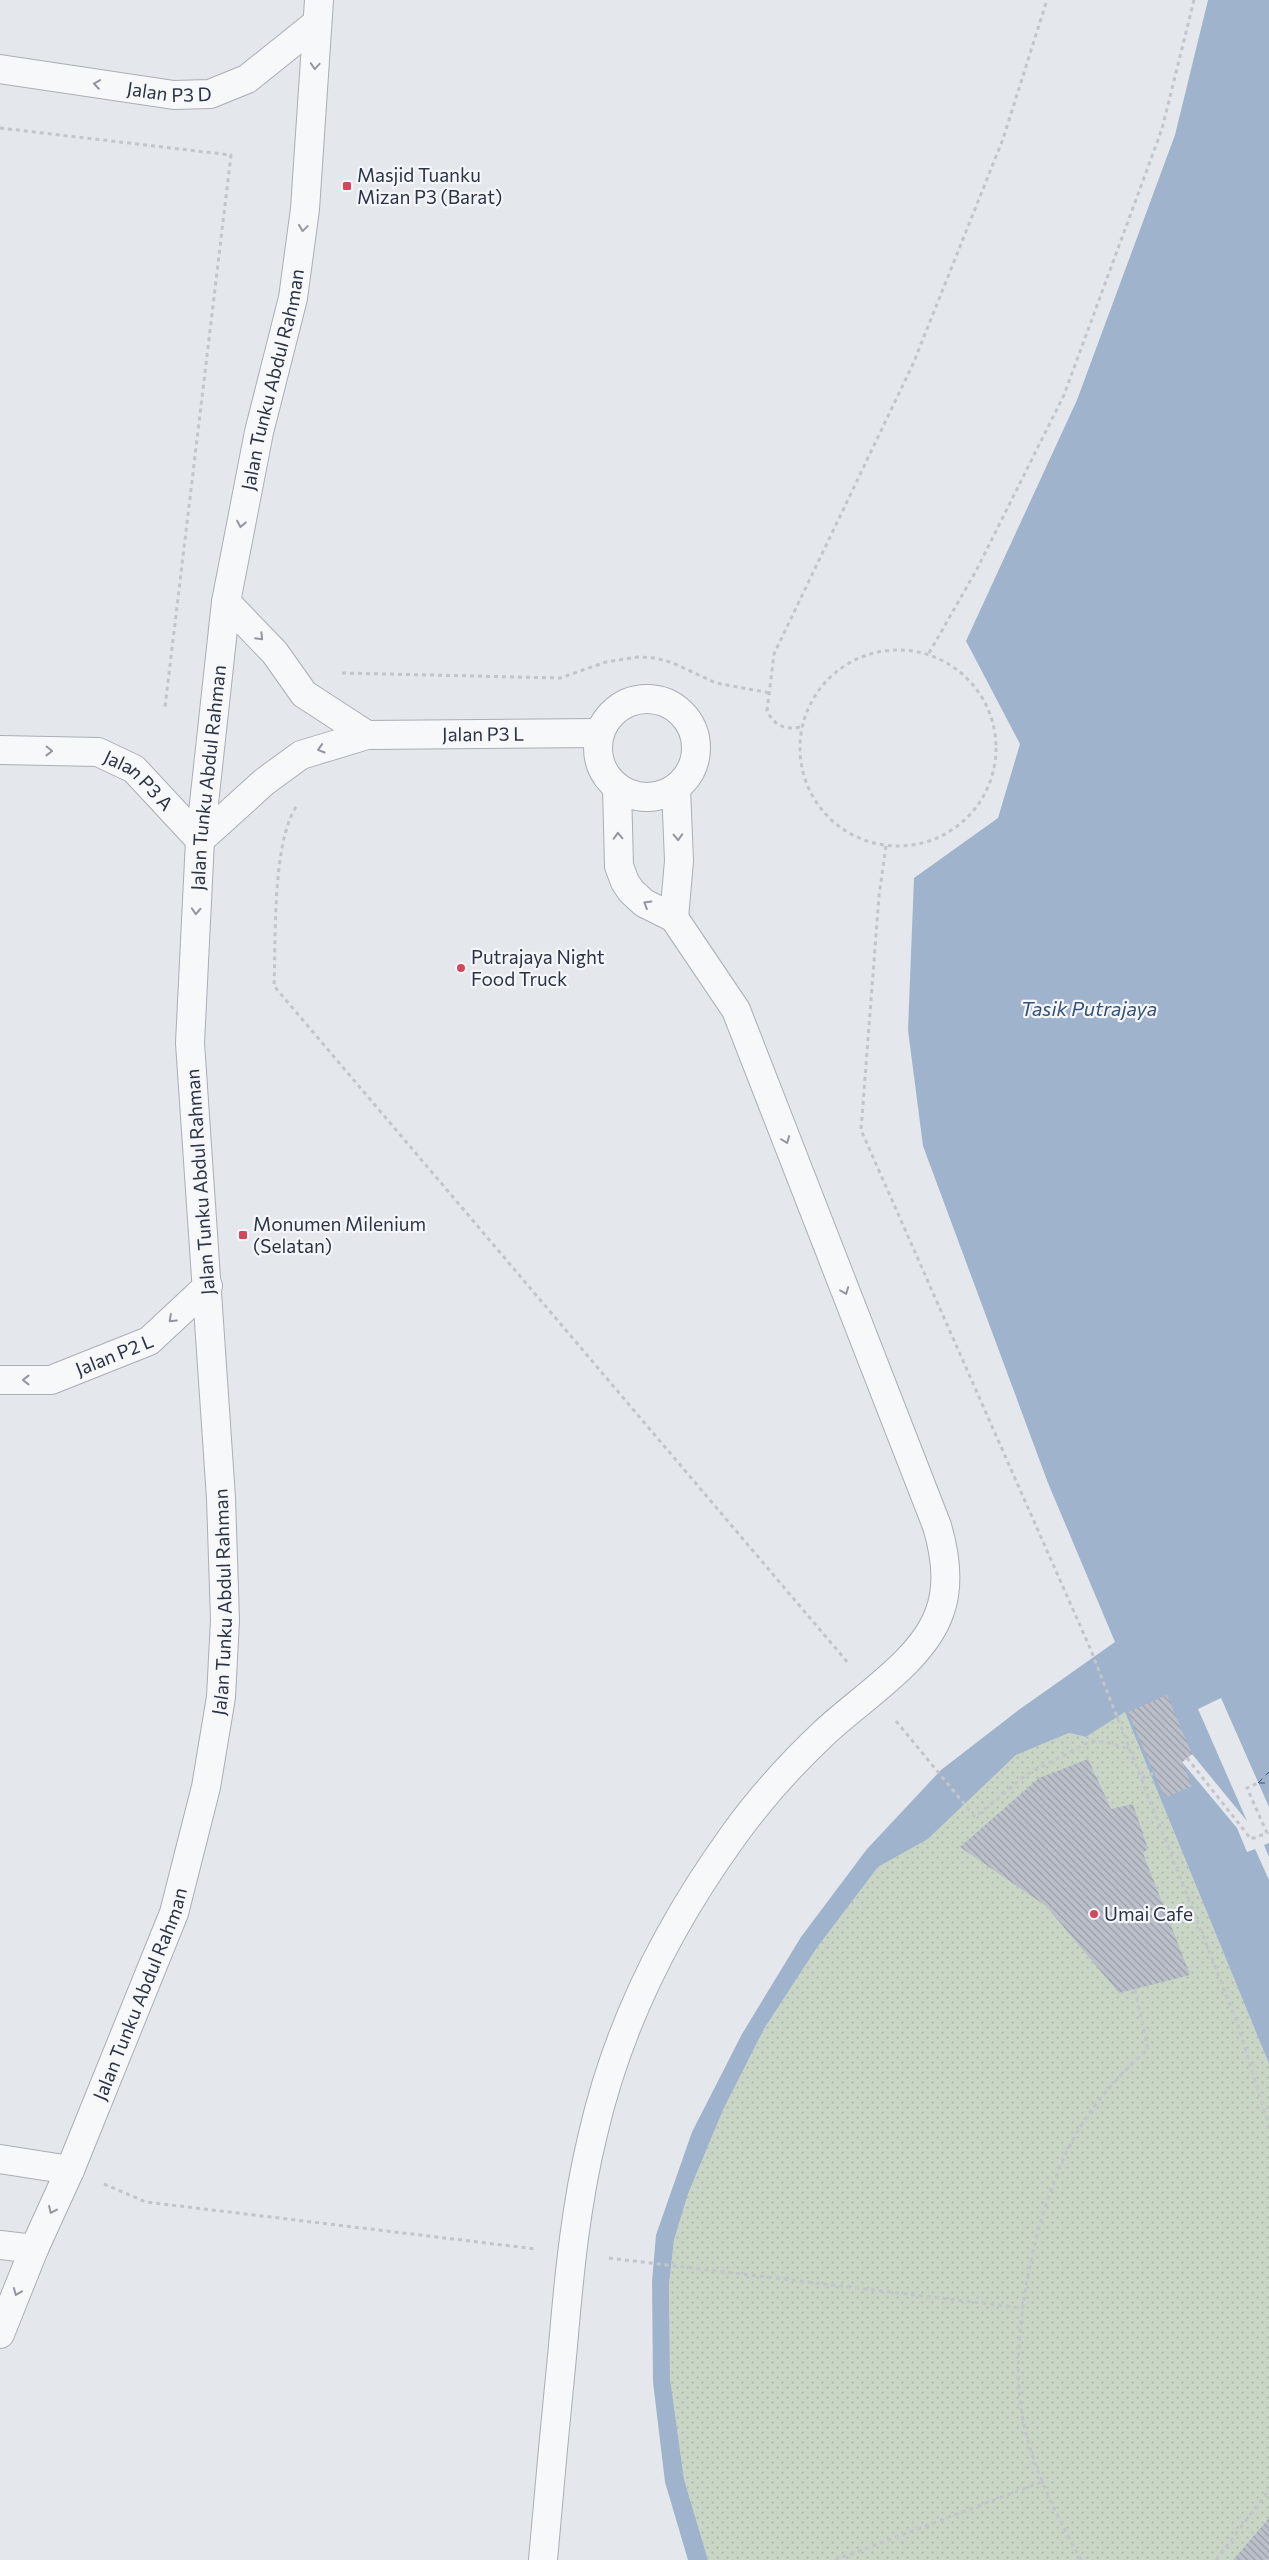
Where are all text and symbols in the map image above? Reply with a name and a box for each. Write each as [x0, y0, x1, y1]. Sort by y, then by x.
one-way arrow [309, 62, 320, 70]
street label: Jalan P3 D [125, 76, 212, 106]
one-way arrow [92, 79, 101, 89]
place label: Masjid Tuanku Mizan P3 (Barat) [357, 163, 502, 208]
marker: Masjid Tuanku Mizan P3 (Barat) [341, 180, 353, 192]
one-way arrow [298, 224, 308, 232]
street label: Jalan Tunku Abdul Rahman [236, 267, 308, 492]
one-way arrow [236, 520, 247, 528]
one-way arrow [254, 631, 263, 640]
street label: Jalan Tunku Abdul Rahman [186, 664, 230, 891]
street label: Jalan P3 L [442, 722, 524, 745]
one-way arrow [317, 743, 325, 753]
street label: Jalan P3 A [100, 744, 178, 815]
one-way arrow [45, 746, 53, 756]
one-way arrow [613, 832, 624, 840]
one-way arrow [673, 834, 683, 841]
one-way arrow [644, 900, 653, 910]
one-way arrow [191, 907, 202, 915]
place label: Putrajaya Night Food Truck [471, 945, 605, 990]
marker: Putrajaya Night Food Truck [455, 962, 467, 974]
water label: Tasik Putrajaya [1021, 996, 1157, 1020]
street label: Jalan Tunku Abdul Rahman [180, 1068, 219, 1296]
one-way arrow [780, 1135, 790, 1143]
place label: Monumen Milenium (Selatan) [253, 1212, 426, 1257]
marker: Monumen Milenium (Selatan) [237, 1229, 249, 1241]
one-way arrow [839, 1286, 849, 1295]
one-way arrow [169, 1313, 178, 1322]
street label: Jalan P2 L [72, 1329, 156, 1380]
one-way arrow [21, 1375, 29, 1385]
street label: Jalan Tunku Abdul Rahman [206, 1488, 236, 1717]
street label: Jalan Tunku Abdul Rahman [87, 1885, 191, 2103]
place label: Umai Cafe [1104, 1902, 1193, 1925]
marker: Umai Cafe [1088, 1908, 1100, 1920]
one-way arrow [47, 2205, 58, 2214]
one-way arrow [13, 2287, 23, 2295]

